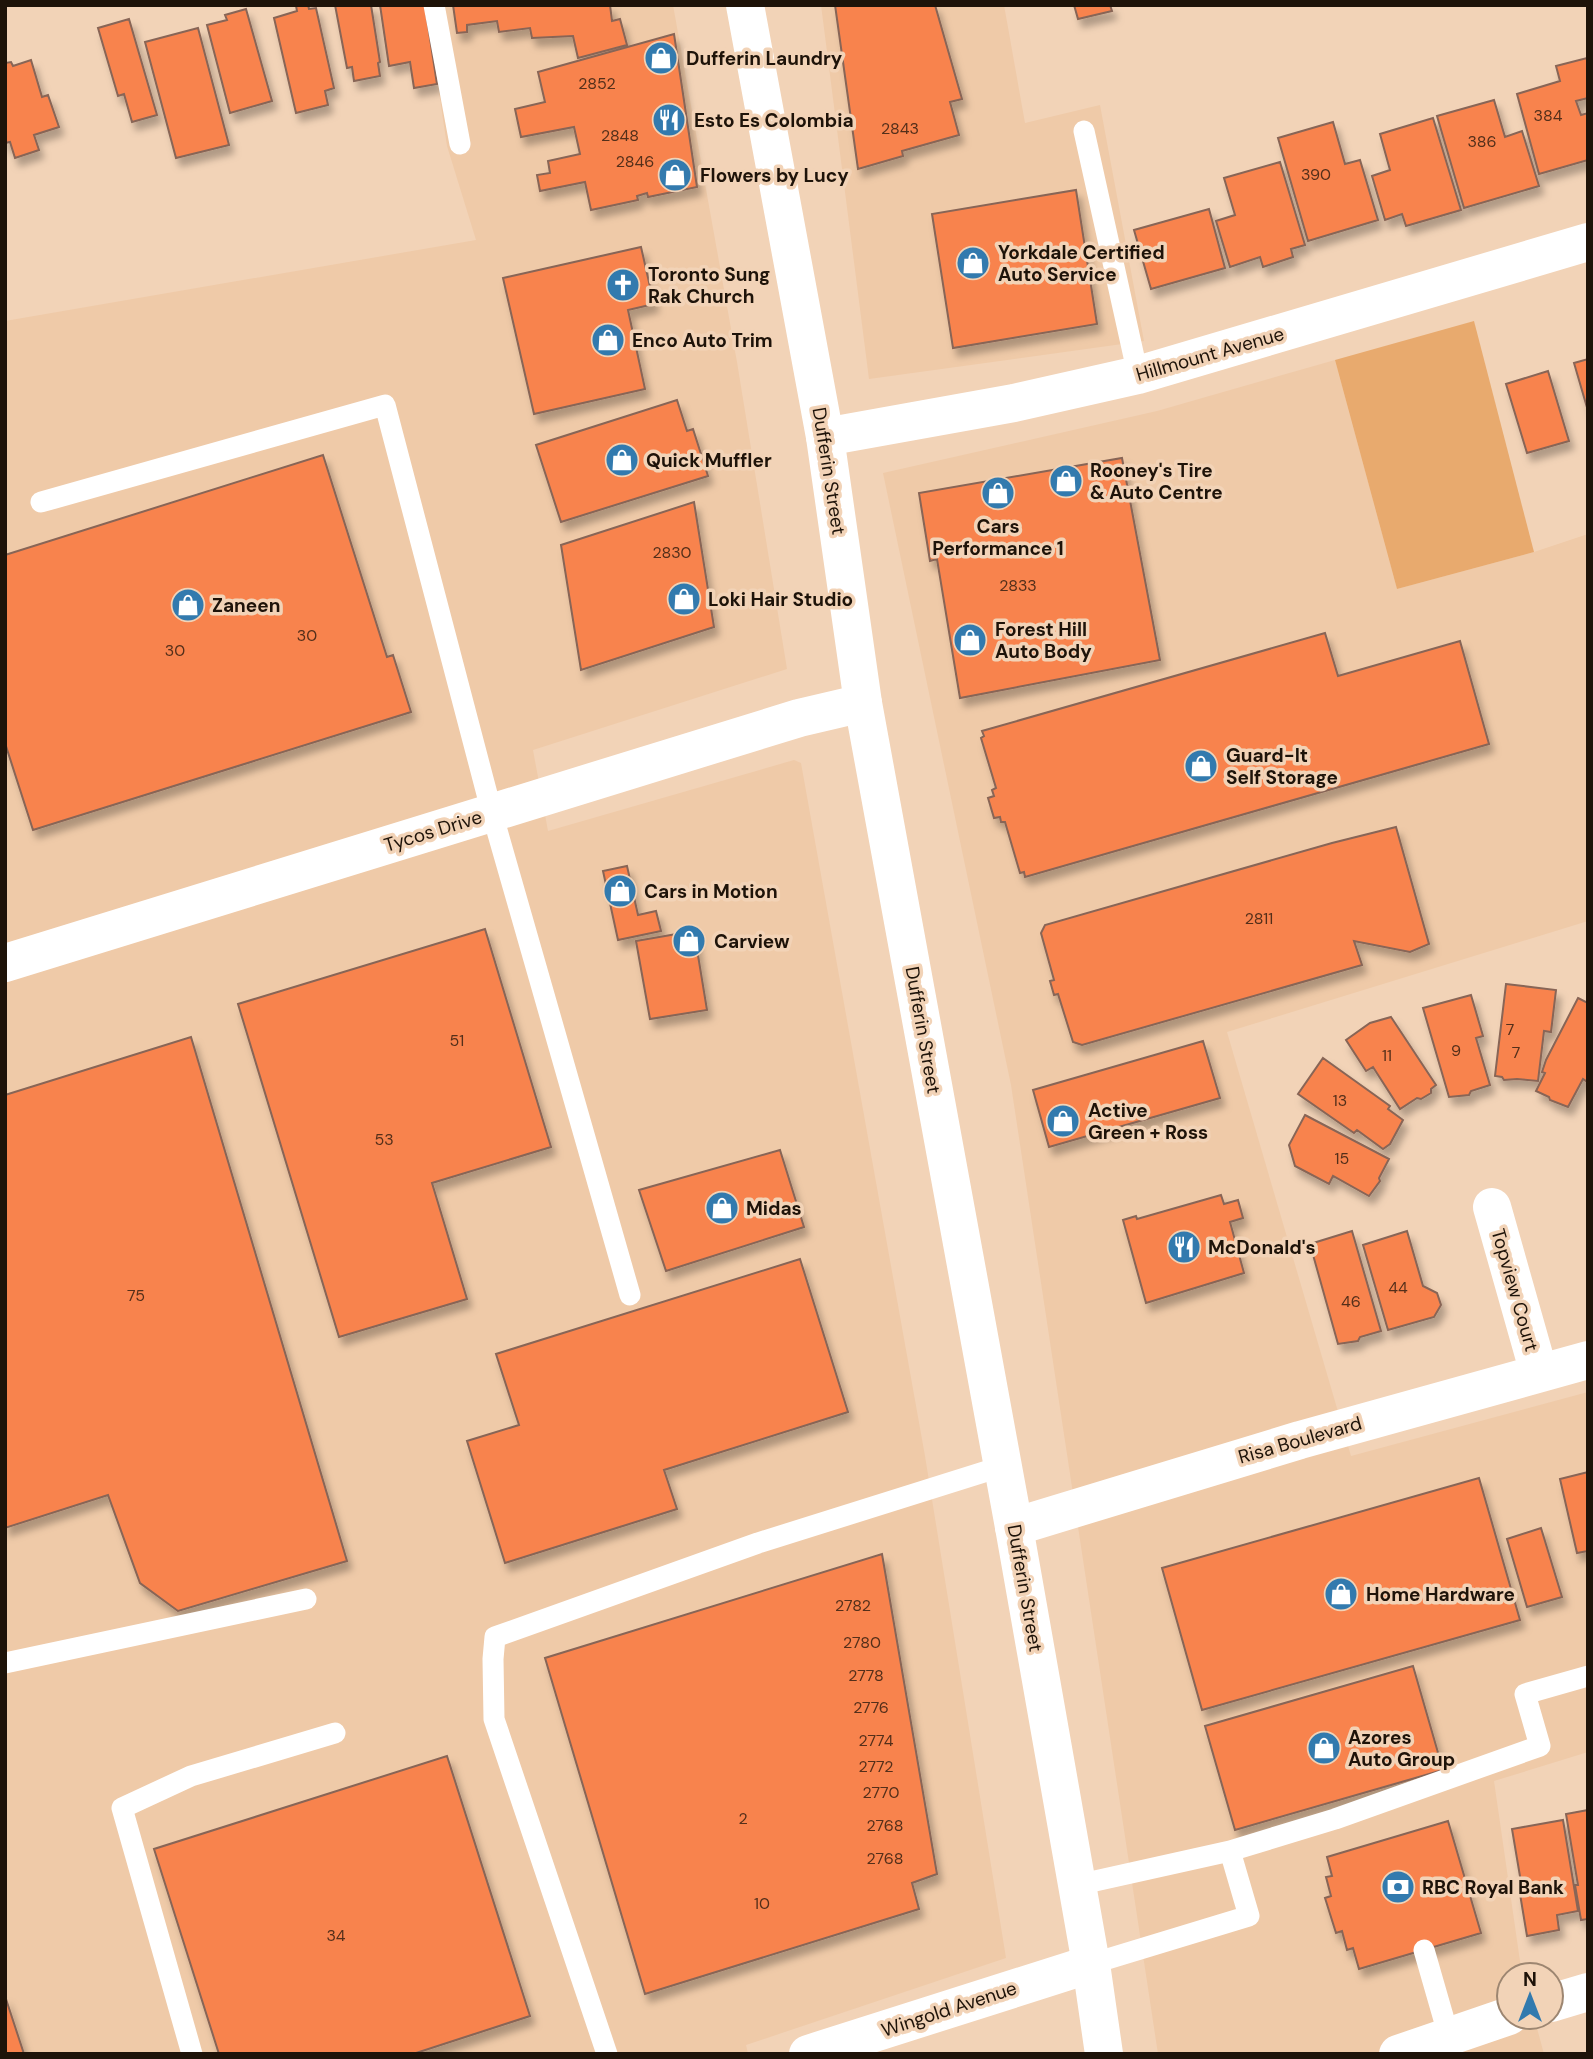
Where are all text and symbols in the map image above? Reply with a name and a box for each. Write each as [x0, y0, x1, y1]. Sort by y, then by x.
shop icon: Dufferin Laundry [642, 39, 680, 77]
place label: Dufferin Laundry [686, 46, 843, 71]
house number: 2852 [578, 73, 616, 94]
restaurant icon: Esto Es Colombia [650, 101, 688, 139]
house number: 384 [1534, 105, 1563, 126]
place label: Esto Es Colombia [694, 108, 854, 133]
house number: 2843 [881, 118, 919, 139]
house number: 2848 [601, 125, 639, 146]
house number: 386 [1467, 131, 1497, 152]
house number: 2846 [616, 151, 654, 172]
shop icon: Flowers by Lucy [656, 156, 694, 194]
place label: Flowers by Lucy [700, 163, 849, 188]
house number: 390 [1301, 164, 1331, 185]
place label: Yorkdale Certified Auto Service [998, 240, 1165, 287]
shop icon: Yorkdale Certified Auto Service [954, 244, 992, 282]
place label: Toronto Sung Rak Church [648, 262, 770, 309]
church icon: Toronto Sung Rak Church [604, 266, 642, 304]
shop icon: Enco Auto Trim [589, 321, 627, 359]
street label: Hillmount Avenue [1133, 321, 1287, 387]
place label: Enco Auto Trim [632, 328, 773, 353]
street label: Dufferin Street [807, 405, 851, 537]
shop icon: Quick Muffler [603, 441, 641, 479]
place label: Quick Muffler [646, 448, 772, 473]
place label: Rooney's Tire & Auto Centre [1090, 458, 1223, 505]
shop icon: Rooney's Tire & Auto Centre [1047, 462, 1085, 500]
shop icon: Cars Performance 1 [979, 474, 1017, 512]
place label: Cars Performance 1 [932, 514, 1064, 561]
house number: 2830 [652, 542, 692, 563]
house number: 2833 [999, 575, 1037, 596]
shop icon: Loki Hair Studio [665, 580, 703, 618]
shop icon: Zaneen [169, 586, 207, 624]
place label: Loki Hair Studio [708, 587, 853, 612]
place label: Zaneen [212, 593, 280, 618]
place label: Forest Hill Auto Body [995, 617, 1092, 664]
shop icon: Forest Hill Auto Body [951, 621, 989, 659]
house number: 30 [297, 625, 317, 646]
house number: 30 [165, 640, 185, 661]
place label: Guard-It Self Storage [1226, 743, 1338, 790]
shop icon: Guard-It Self Storage [1182, 747, 1220, 785]
street label: Tycos Drive [381, 804, 485, 858]
shop icon: Cars in Motion [601, 872, 639, 910]
place label: Cars in Motion [644, 879, 778, 904]
house number: 2811 [1245, 908, 1273, 929]
shop icon: Carview [670, 922, 708, 960]
place label: Carview [714, 929, 790, 954]
street label: Dufferin Street [900, 964, 946, 1096]
house number: 7 [1506, 1019, 1514, 1040]
house number: 51 [450, 1030, 464, 1051]
house number: 9 [1451, 1040, 1461, 1061]
house number: 7 [1512, 1042, 1520, 1063]
house number: 11 [1382, 1045, 1392, 1066]
house number: 13 [1333, 1090, 1347, 1111]
place label: Active Green + Ross [1088, 1098, 1208, 1145]
shop icon: Active Green + Ross [1044, 1102, 1082, 1140]
house number: 53 [374, 1129, 394, 1150]
house number: 15 [1335, 1148, 1349, 1169]
shop icon: Midas [703, 1189, 741, 1227]
place label: Midas [746, 1196, 802, 1221]
street label: Topview Court [1486, 1226, 1544, 1354]
restaurant icon: McDonald's [1165, 1228, 1203, 1266]
place label: McDonald's [1208, 1235, 1316, 1260]
house number: 44 [1388, 1277, 1408, 1298]
house number: 75 [127, 1285, 145, 1306]
house number: 46 [1341, 1291, 1361, 1312]
street label: Risa Boulevard [1235, 1410, 1365, 1470]
street label: Dufferin Street [1002, 1522, 1048, 1654]
shop icon: Home Hardware [1322, 1575, 1360, 1613]
place label: Home Hardware [1366, 1582, 1515, 1607]
house number: 2782 [835, 1595, 871, 1616]
house number: 2780 [843, 1632, 881, 1653]
house number: 2778 [848, 1665, 884, 1686]
house number: 2776 [853, 1697, 889, 1718]
place label: Azores Auto Group [1348, 1725, 1455, 1772]
shop icon: Azores Auto Group [1305, 1729, 1343, 1767]
house number: 2774 [859, 1730, 894, 1751]
house number: 2772 [859, 1756, 893, 1777]
house number: 2770 [863, 1782, 899, 1803]
house number: 2 [738, 1808, 748, 1829]
house number: 2768 [867, 1815, 903, 1836]
house number: 2768 [867, 1848, 903, 1869]
bank icon: RBC Royal Bank [1379, 1868, 1417, 1906]
place label: RBC Royal Bank [1422, 1875, 1564, 1900]
house number: 10 [754, 1893, 770, 1914]
house number: 34 [326, 1925, 346, 1946]
north arrow [1495, 1961, 1565, 2031]
text: N [1523, 1967, 1537, 1992]
street label: Wingold Avenue [878, 1975, 1020, 2043]

